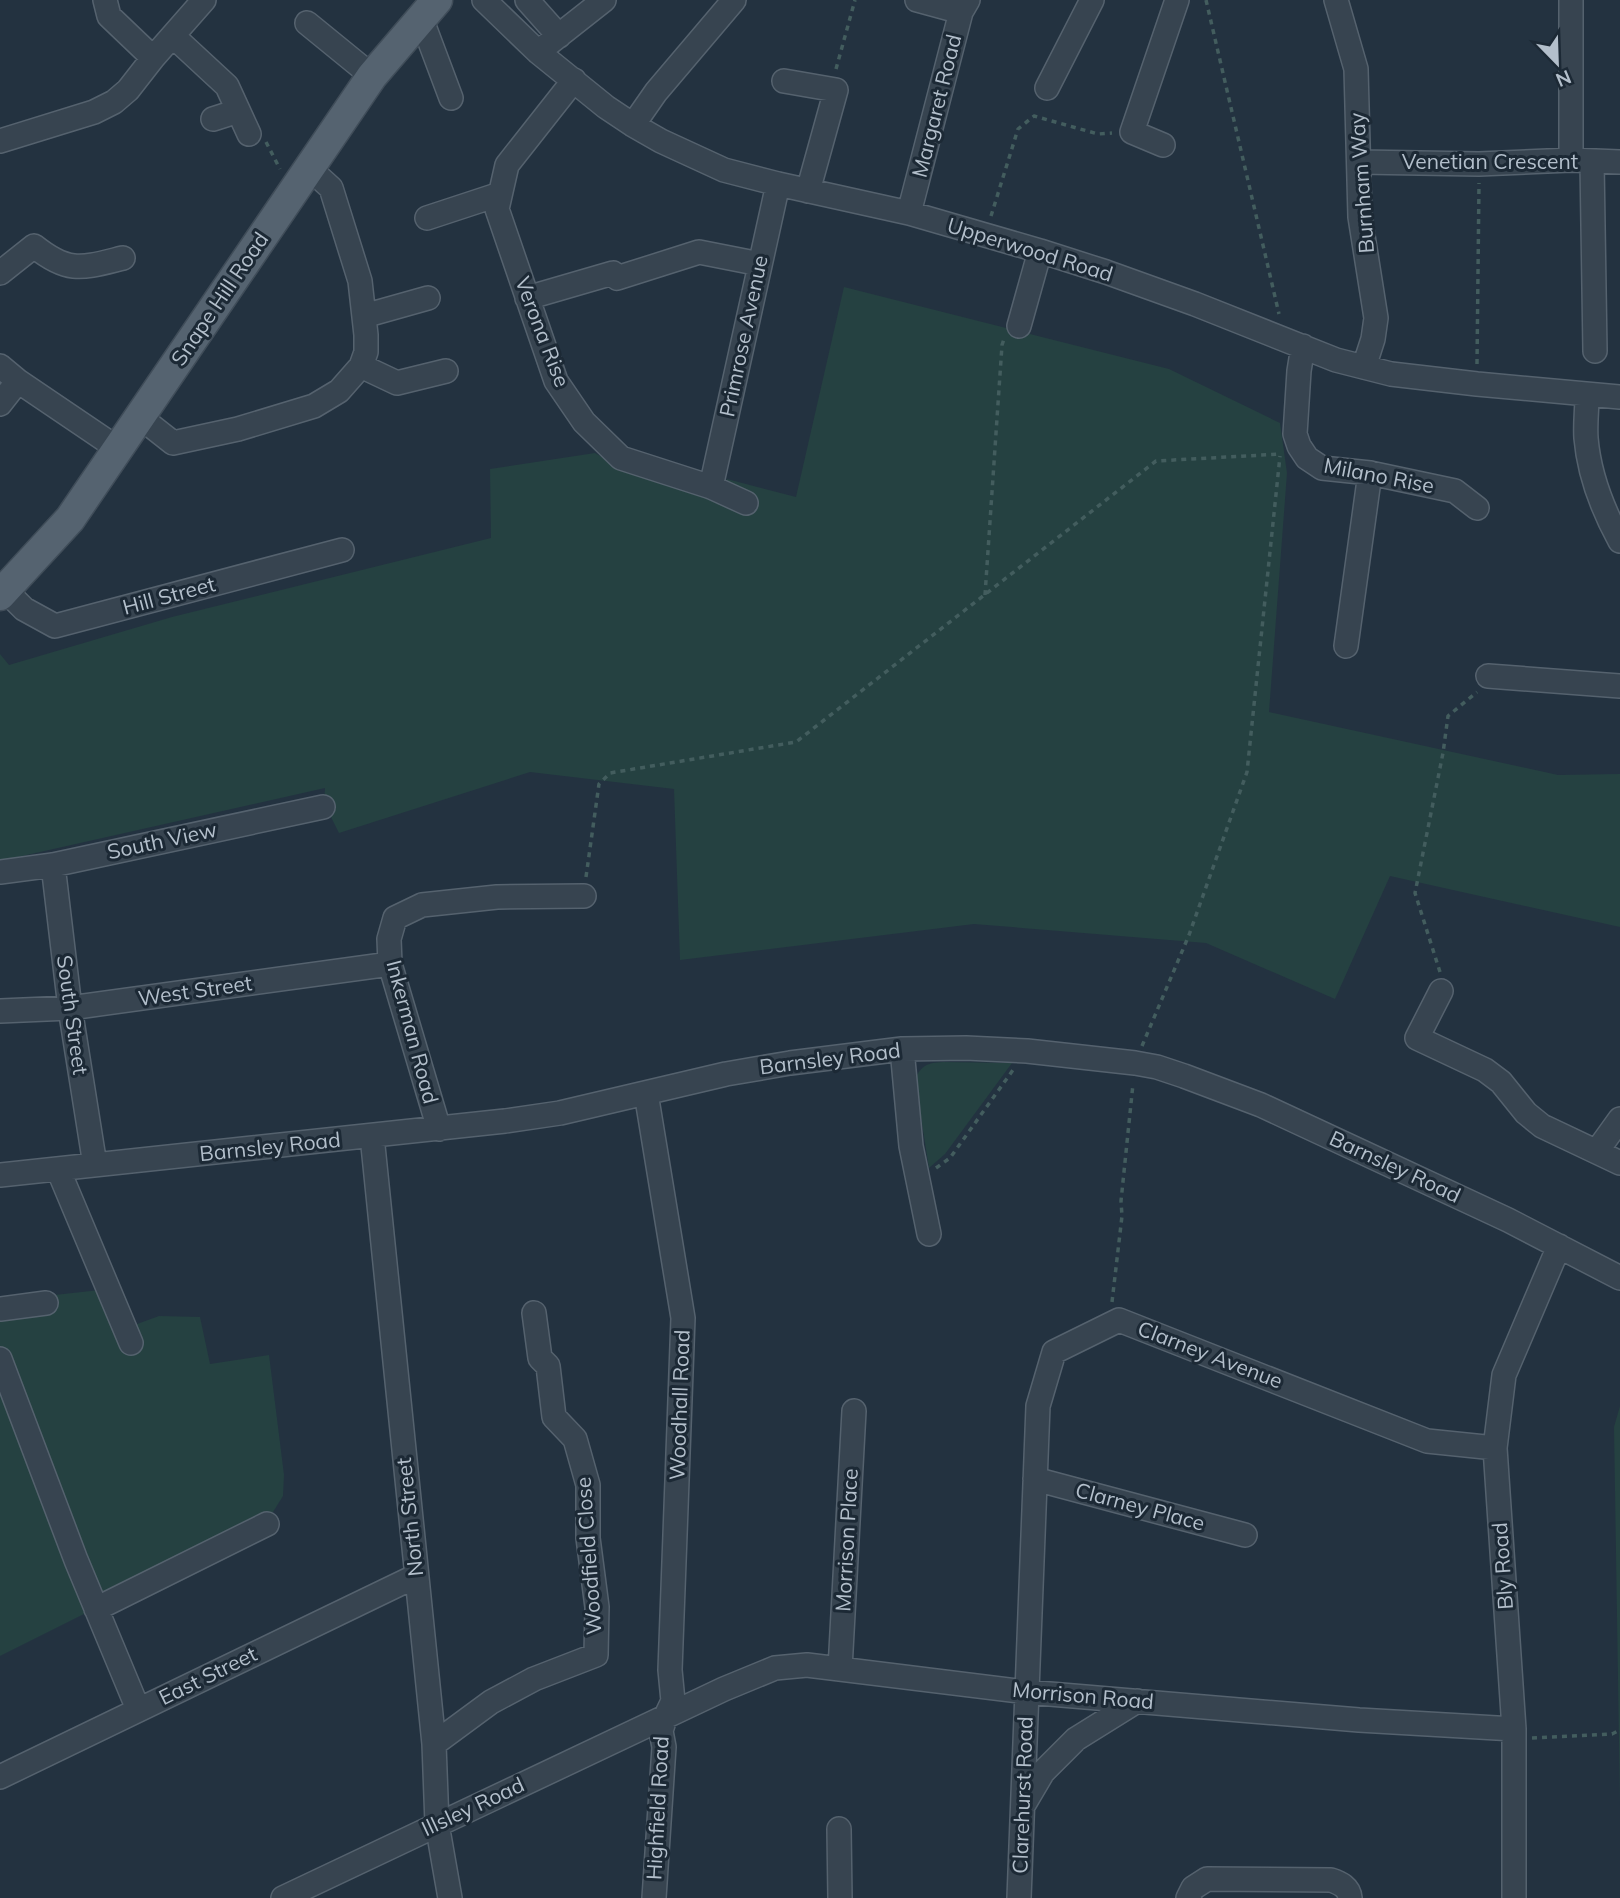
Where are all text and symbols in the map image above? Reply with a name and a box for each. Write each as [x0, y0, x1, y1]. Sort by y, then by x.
north arrow [1522, 28, 1592, 98]
street label: Margaret Road [906, 31, 966, 180]
text: N [1552, 65, 1575, 92]
street label: Burnham Way [1343, 112, 1379, 254]
street label: Venetian Crescent [1402, 148, 1578, 174]
street label: Upperwood Road [944, 211, 1116, 287]
street label: Snape Hill Road [165, 227, 273, 370]
street label: Primrose Avenue [713, 253, 773, 419]
street label: Verona Rise [510, 273, 576, 390]
street label: Milano Rise [1322, 452, 1437, 498]
street label: Hill Street [120, 570, 218, 620]
street label: South View [105, 816, 219, 864]
street label: South Street [52, 953, 94, 1076]
street label: Inkerman Road [381, 957, 445, 1106]
street label: West Street [136, 969, 253, 1011]
street label: Barnsley Road [758, 1036, 902, 1080]
street label: Barnsley Road [1326, 1124, 1465, 1208]
street label: Barnsley Road [198, 1126, 342, 1166]
street label: Clarney Avenue [1134, 1315, 1286, 1394]
street label: Woodhall Road [663, 1329, 695, 1481]
street label: North Street [390, 1457, 428, 1578]
street label: Morrison Place [829, 1468, 863, 1612]
street label: Woodfield Close [570, 1476, 606, 1636]
street label: Clarney Place [1073, 1476, 1208, 1536]
street label: Bly Road [1486, 1522, 1518, 1611]
street label: East Street [154, 1640, 261, 1710]
street label: Morrison Road [1011, 1676, 1155, 1714]
street label: Clarehurst Road [1006, 1716, 1038, 1874]
street label: Highfield Road [640, 1735, 674, 1881]
street label: Illsley Road [417, 1771, 528, 1841]

